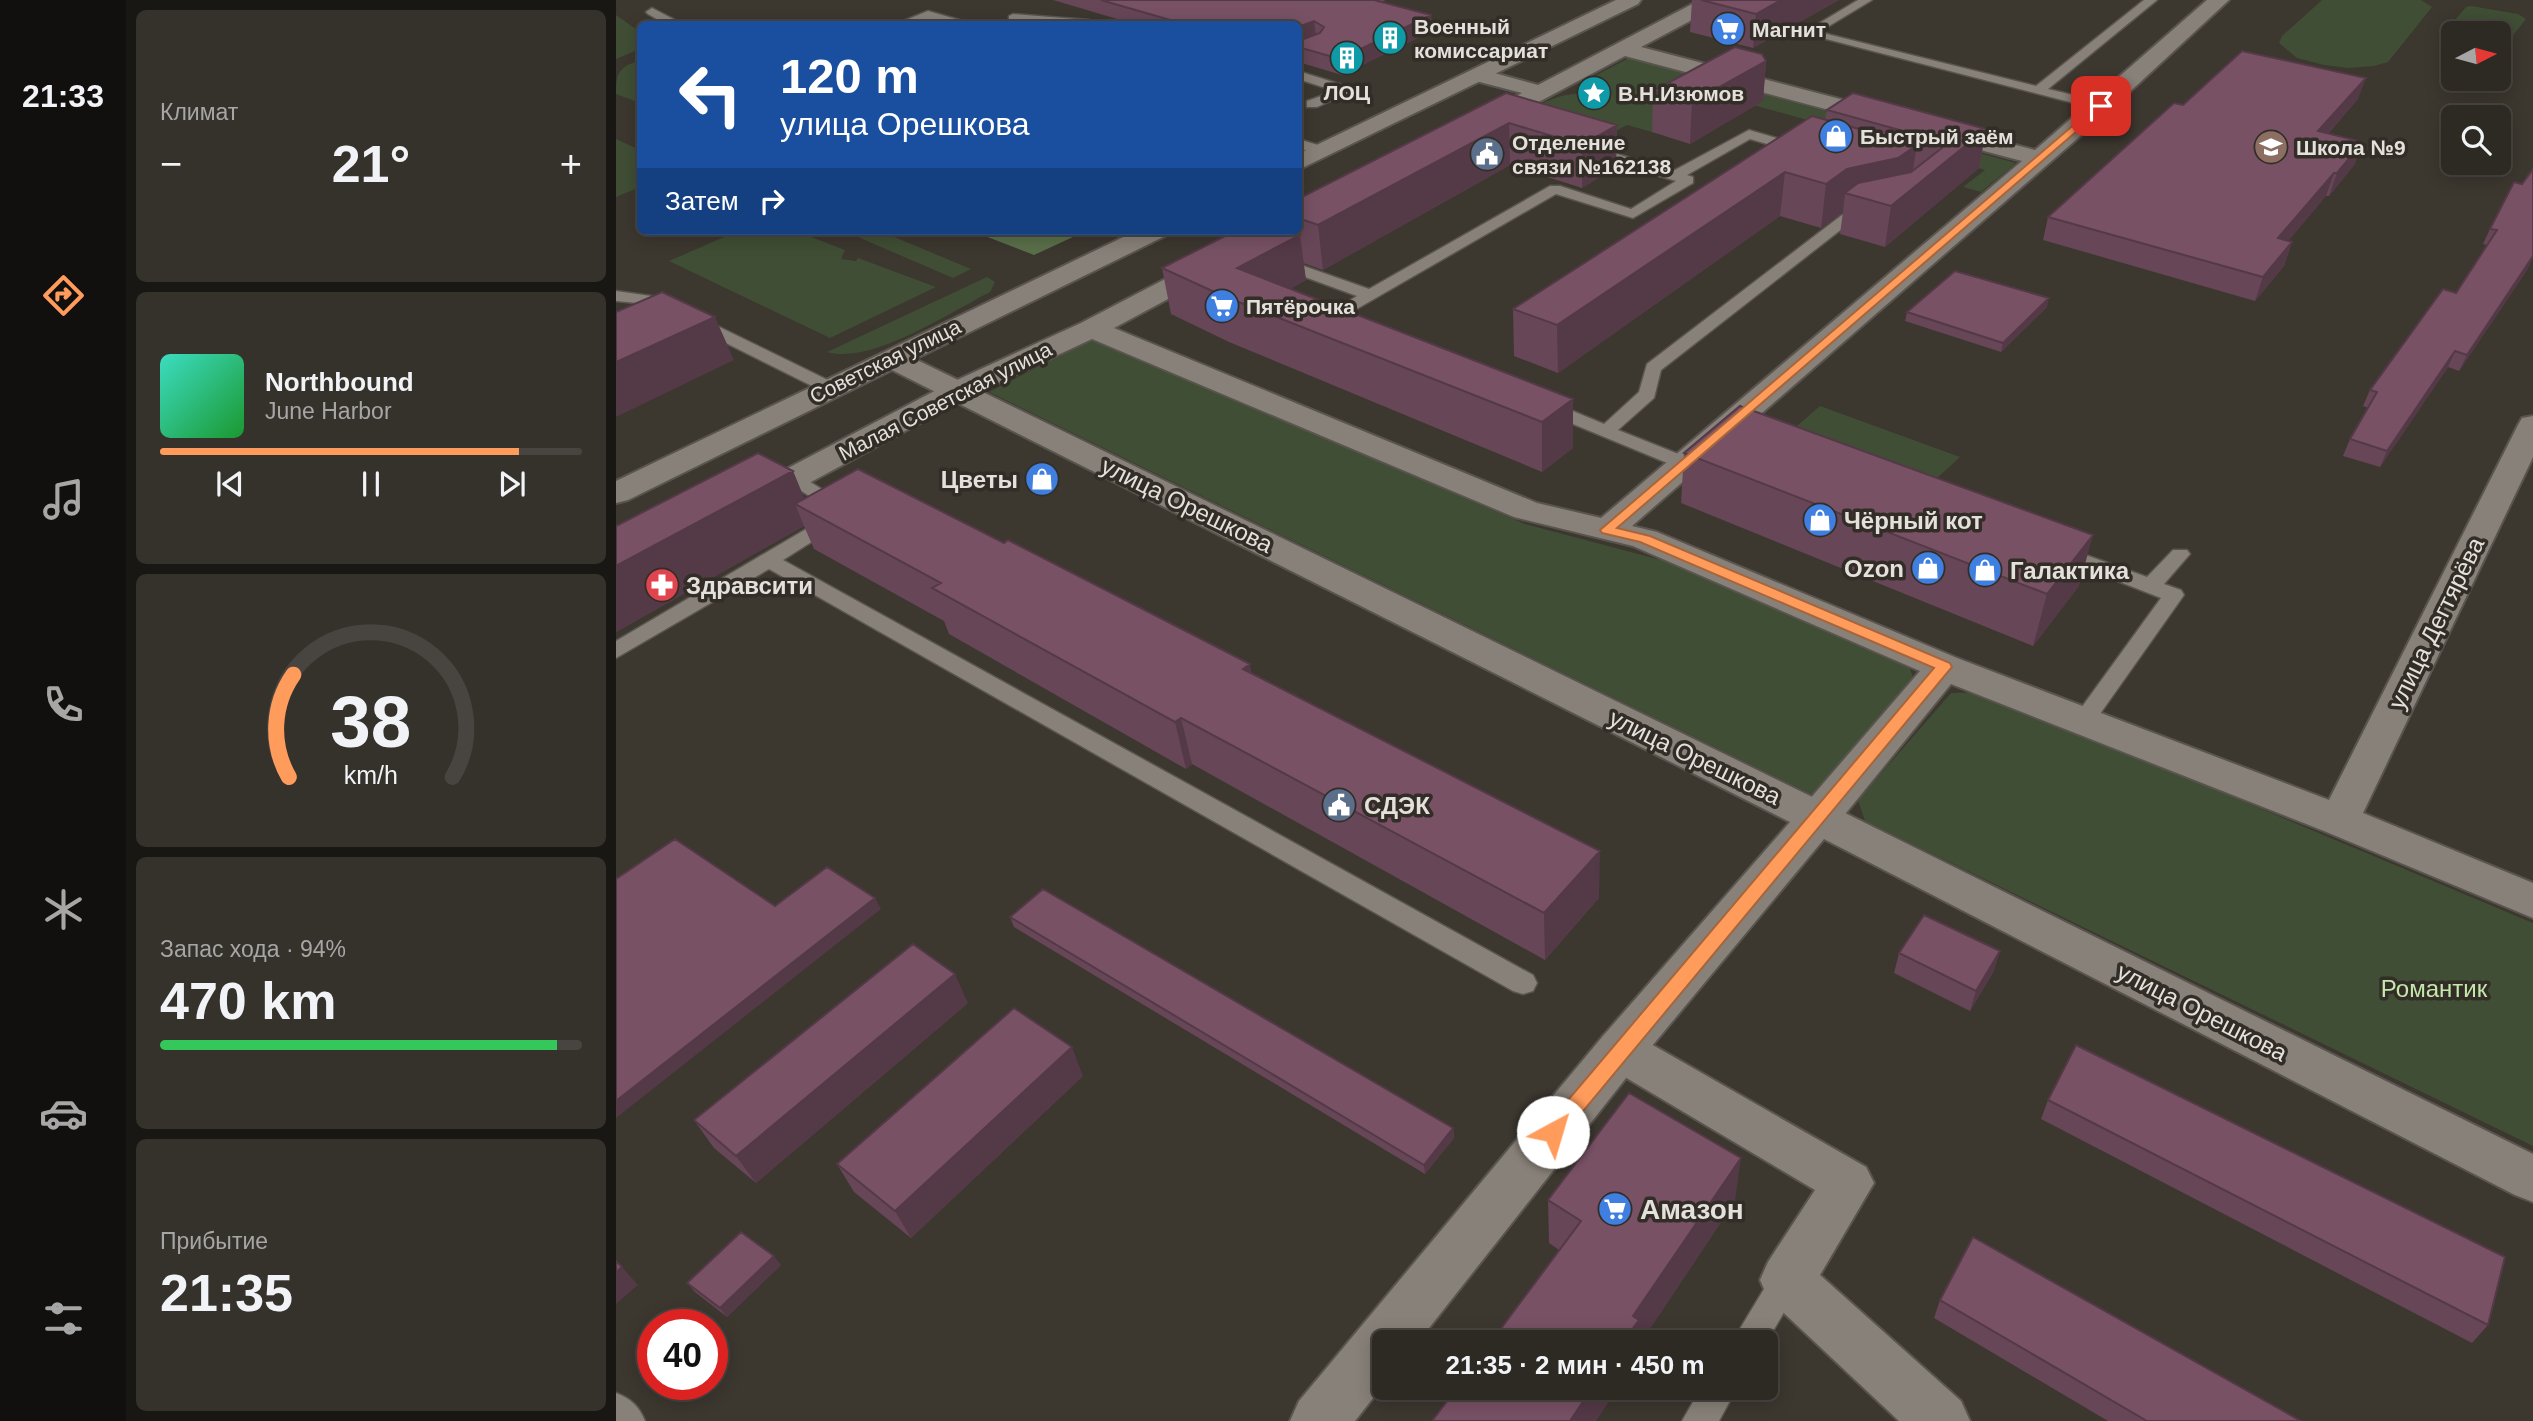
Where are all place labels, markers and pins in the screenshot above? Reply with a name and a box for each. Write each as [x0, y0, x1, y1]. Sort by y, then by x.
supermarket icon: Магнит [1709, 10, 1747, 48]
place label: Военный комиссариат [1414, 15, 1548, 62]
place label: Магнит [1752, 18, 1826, 41]
building icon: Военный комиссариат [1371, 19, 1409, 57]
building icon: ЛОЦ [1328, 39, 1366, 77]
place icon: В.Н.Изюмов [1575, 74, 1613, 112]
pin [2071, 76, 2131, 136]
place label: ЛОЦ [1324, 81, 1371, 104]
place label: В.Н.Изюмов [1618, 82, 1744, 105]
shop icon: Быстрый заём [1817, 117, 1855, 155]
place label: Быстрый заём [1860, 125, 2014, 148]
school or university icon: Школа №9 [2252, 128, 2290, 166]
place label: Отделение связи №162138 [1512, 131, 1672, 178]
public building icon: Отделение связи №162138 [1468, 135, 1506, 173]
place label: Школа №9 [2296, 136, 2406, 159]
supermarket icon: Пятёрочка [1203, 287, 1241, 325]
place label: Пятёрочка [1246, 295, 1355, 318]
shop icon: Цветы [1023, 460, 1061, 498]
place label: Цветы [941, 466, 1018, 493]
shop icon: Чёрный кот [1801, 501, 1839, 539]
place label: Чёрный кот [1844, 507, 1983, 534]
shop icon: Ozon [1909, 549, 1947, 587]
shop icon: Галактика [1966, 551, 2004, 589]
place label: Ozon [1844, 555, 1904, 582]
place label: Галактика [2010, 557, 2130, 584]
pharmacy icon: Здравсити [643, 566, 681, 604]
place label: Здравсити [686, 572, 813, 599]
public building icon: СДЭК [1320, 786, 1358, 824]
place label: СДЭК [1364, 792, 1430, 819]
supermarket icon: Амазон [1596, 1190, 1634, 1228]
place label: Амазон [1640, 1194, 1744, 1225]

